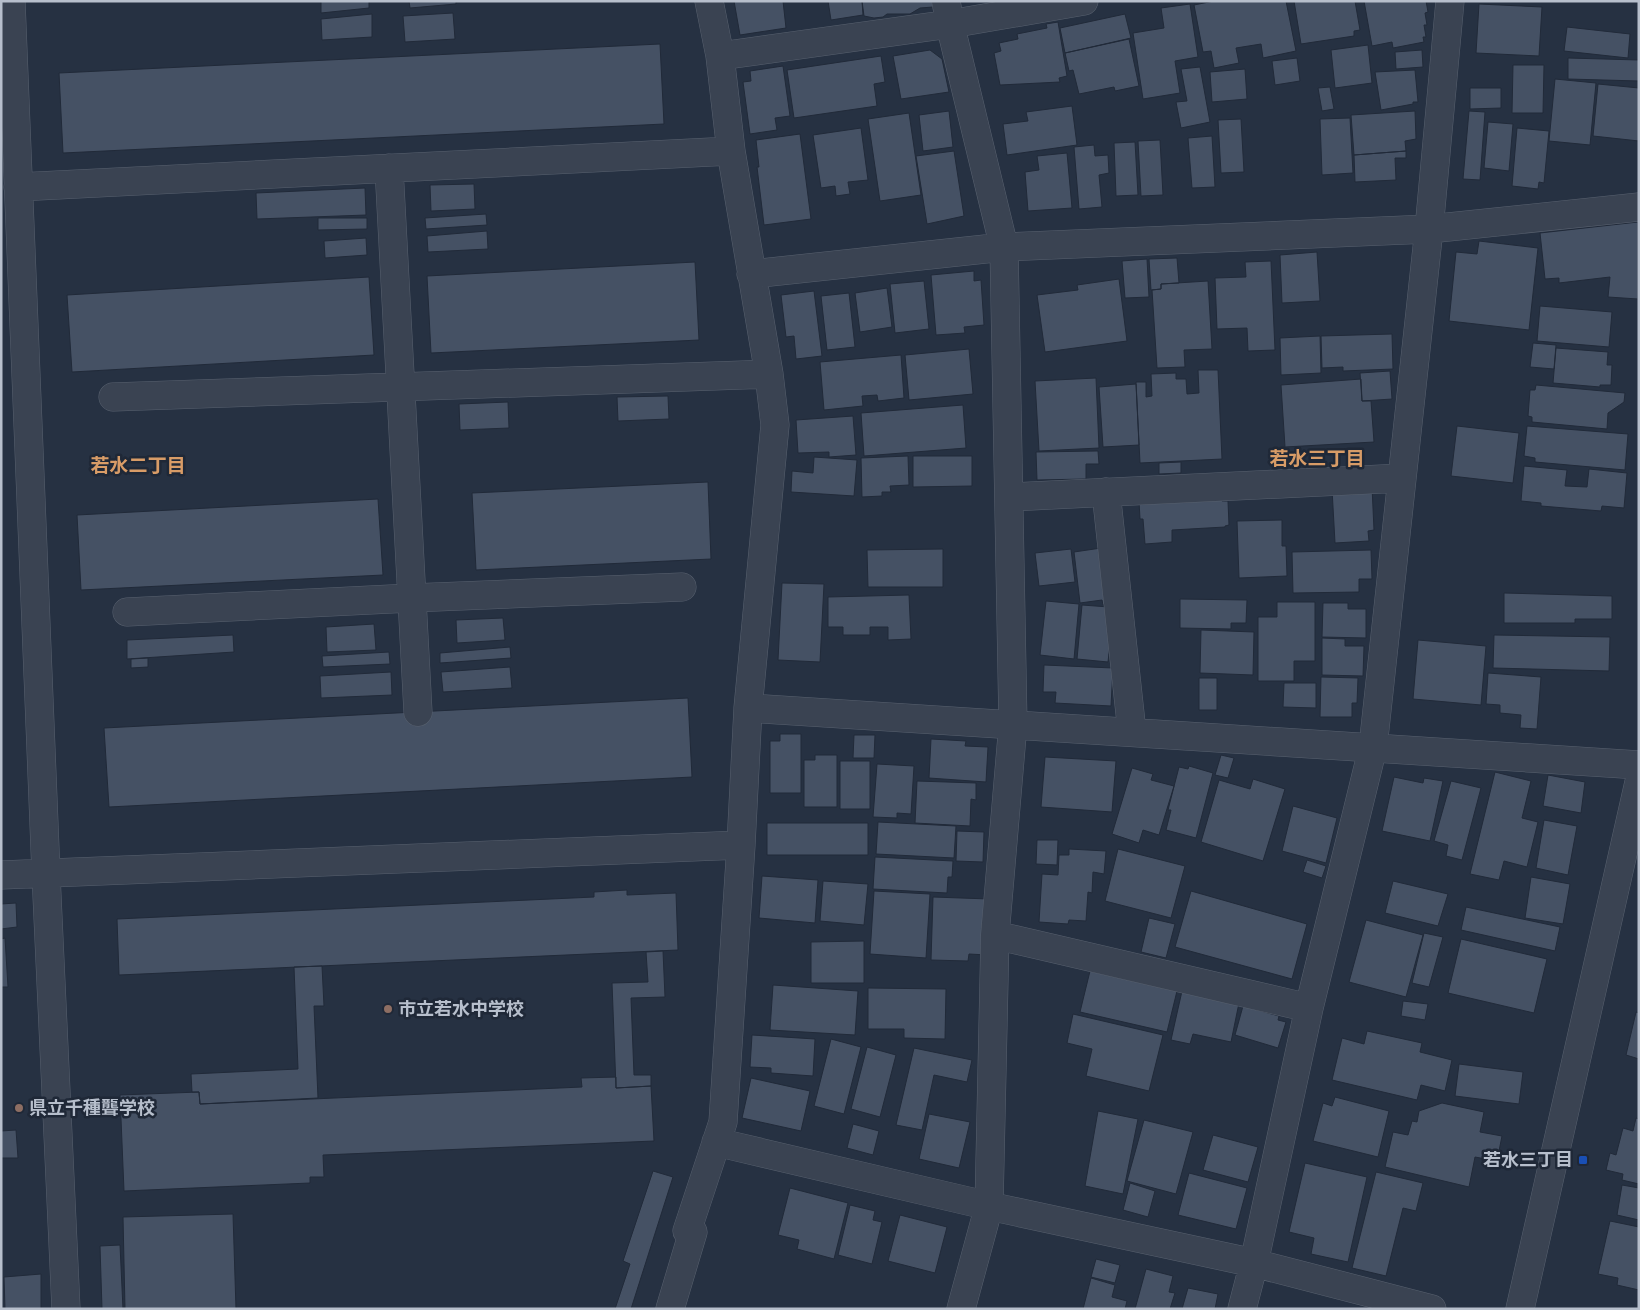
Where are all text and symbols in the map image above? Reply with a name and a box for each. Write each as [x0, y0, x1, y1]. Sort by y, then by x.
district label: 若水三丁目 [1269, 443, 1365, 472]
district label: 若水二丁目 [90, 450, 186, 479]
place label: 市立若水中学校 [398, 995, 524, 1022]
marker: 市立若水中学校 [382, 1003, 394, 1015]
place label: 県立千種聾学校 [29, 1094, 155, 1121]
marker: 県立千種聾学校 [13, 1102, 25, 1114]
place label: 若水三丁目 [1483, 1146, 1573, 1173]
marker: 若水三丁目 [1577, 1154, 1589, 1166]

